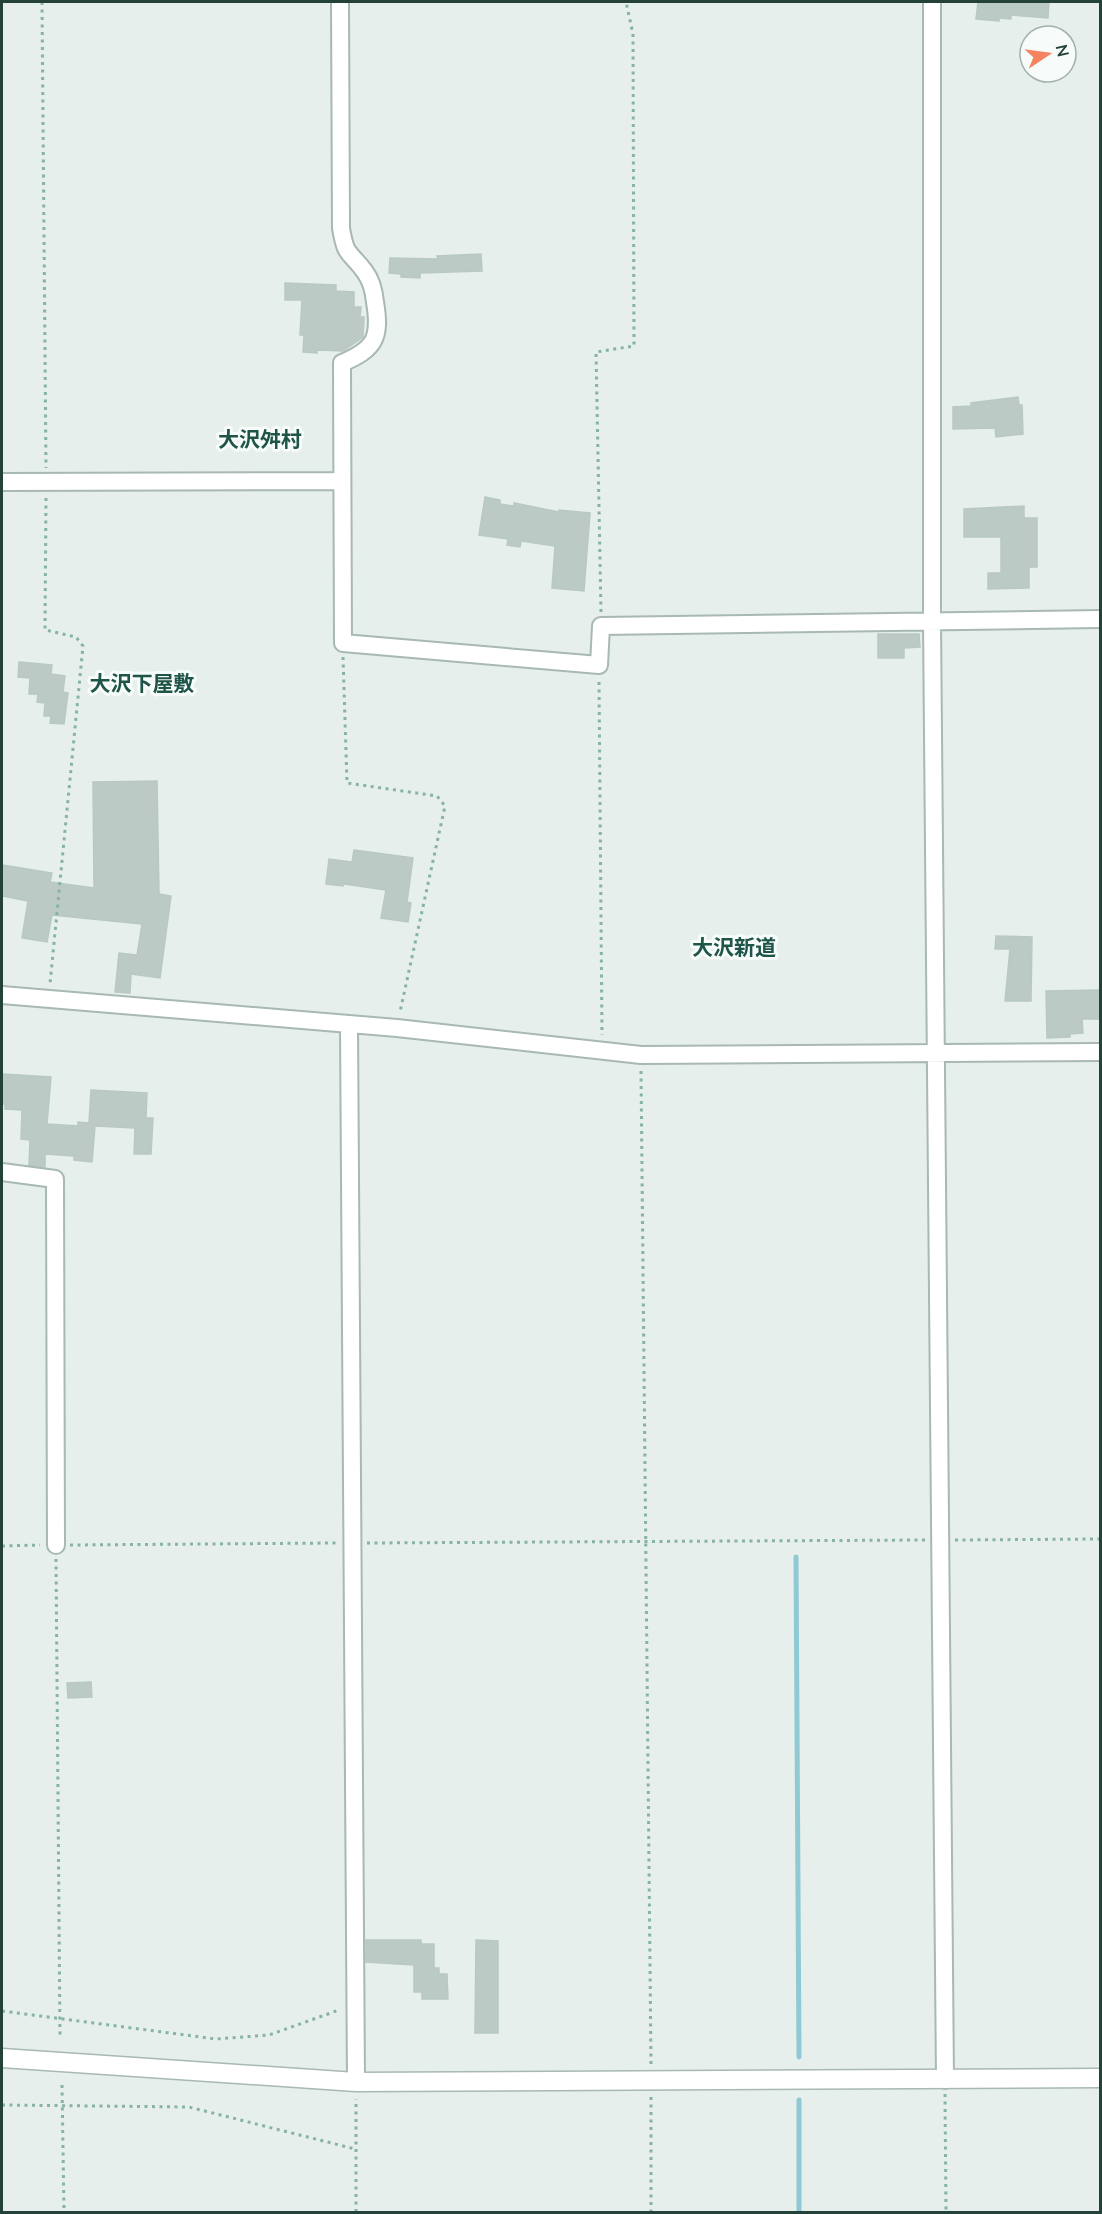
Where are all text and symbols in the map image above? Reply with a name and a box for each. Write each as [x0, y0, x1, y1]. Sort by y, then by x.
north arrow [1018, 24, 1078, 84]
text: N [1052, 42, 1074, 59]
district label: 大沢舛村 [218, 426, 302, 452]
district label: 大沢下屋敷 [90, 670, 195, 696]
district label: 大沢新道 [692, 934, 776, 960]

